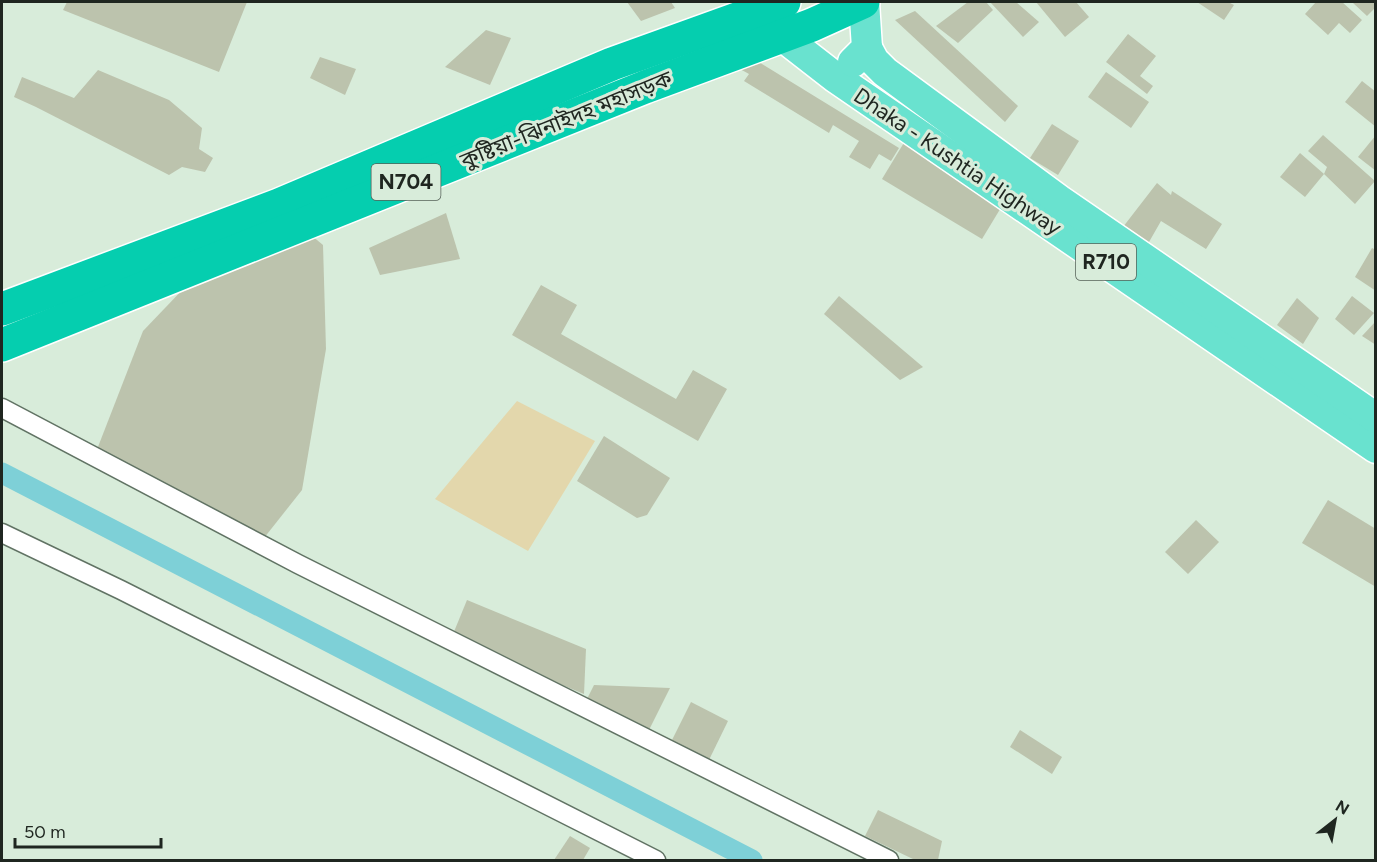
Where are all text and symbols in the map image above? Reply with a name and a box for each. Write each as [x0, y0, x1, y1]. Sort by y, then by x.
street label: কুষ্টিয়া-ঝিনাইদহ মহাসড়ক [455, 65, 676, 175]
street label: Dhaka - Kushtia Highway [849, 82, 1067, 241]
road number: N704 [372, 164, 440, 200]
road number: R710 [1076, 244, 1136, 280]
north arrow [1305, 790, 1365, 850]
text: N [1332, 796, 1353, 819]
scale bar [15, 811, 160, 849]
text: 50 m [24, 821, 66, 843]

